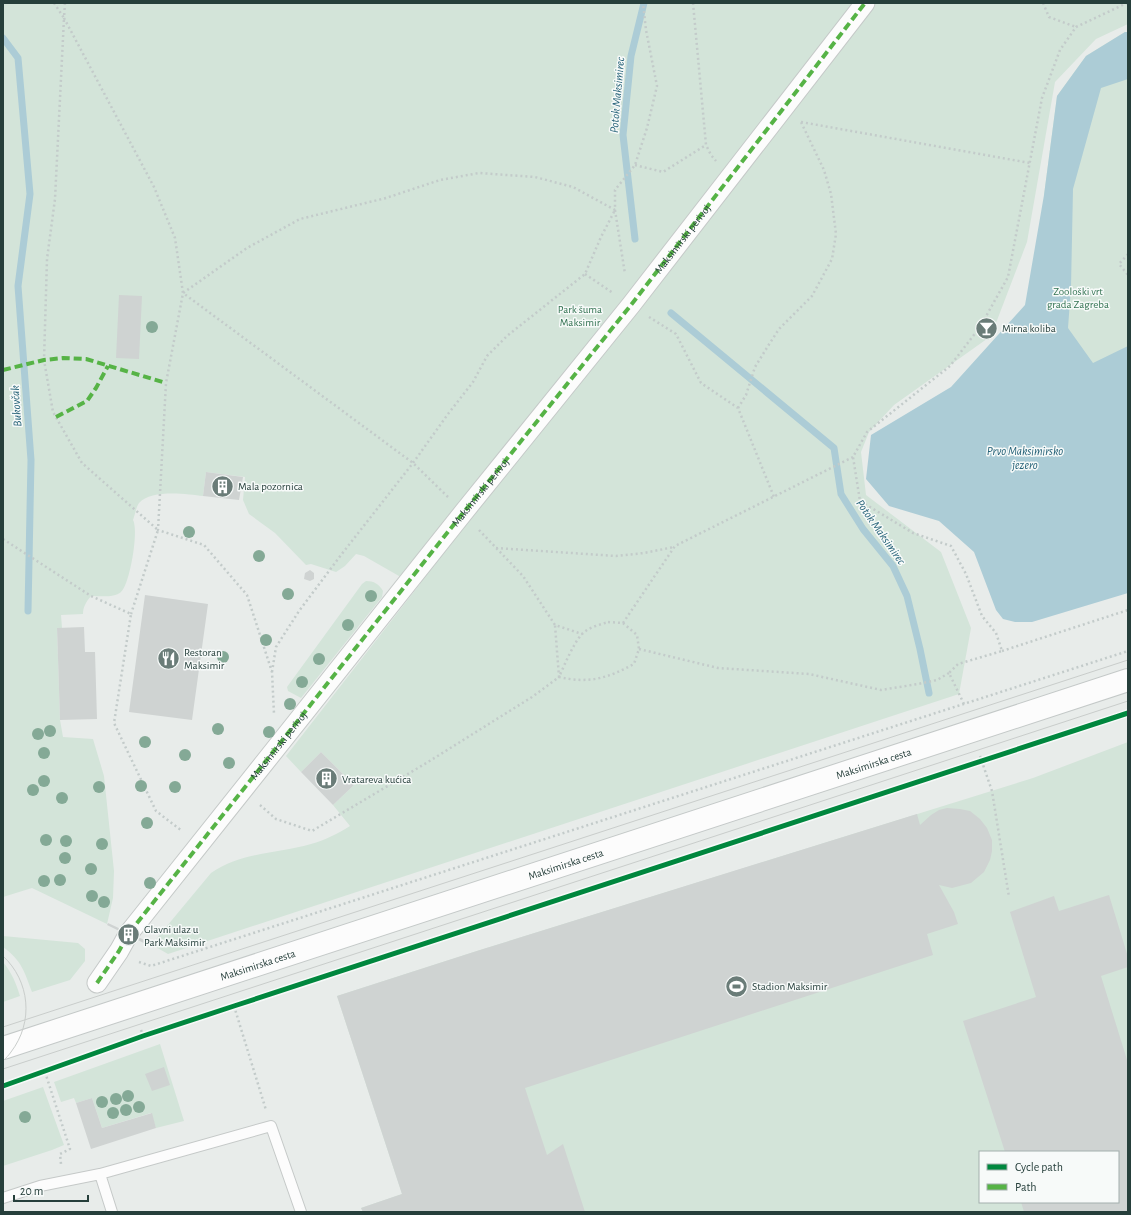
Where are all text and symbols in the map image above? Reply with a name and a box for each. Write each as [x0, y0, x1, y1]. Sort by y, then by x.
water label: Potok Maksimirec [608, 56, 626, 133]
street label: Maksimirski perivoj [653, 203, 713, 276]
park label: Zoološki vrt grada Zagreba [1047, 286, 1109, 310]
park label: Park šuma Maksimir [558, 304, 602, 328]
bar icon: Mirna koliba [973, 315, 999, 341]
place label: Mirna koliba [1002, 323, 1056, 334]
water label: Bukovčak [9, 384, 23, 427]
water label: Prvo Maksimirsko jezero [987, 445, 1063, 472]
street label: Maksimirski perivoj [450, 456, 511, 528]
building icon: Mala pozornica [210, 473, 236, 499]
place label: Mala pozornica [238, 481, 303, 492]
water label: Potok Maksimirec [854, 497, 908, 567]
restaurant icon: Restoran Maksimir [155, 645, 181, 671]
place label: Restoran Maksimir [184, 647, 225, 671]
street label: Maksimirski perivoj [248, 710, 309, 782]
street label: Maksimirska cesta [835, 746, 913, 781]
building icon: Vratareva kućica [314, 766, 340, 792]
place label: Vratareva kućica [342, 774, 411, 785]
street label: Maksimirska cesta [527, 847, 605, 882]
building icon: Glavni ulaz u Park Maksimir [116, 922, 142, 948]
place label: Glavni ulaz u Park Maksimir [144, 924, 206, 948]
street label: Maksimirska cesta [219, 948, 297, 983]
sports icon: Stadion Maksimir [723, 973, 749, 999]
place label: Stadion Maksimir [752, 981, 828, 992]
legend [979, 1151, 1119, 1203]
text: Cycle path [1015, 1161, 1063, 1174]
scale bar [14, 1177, 88, 1203]
text: Path [1015, 1181, 1037, 1193]
text: 20 m [20, 1185, 43, 1197]

